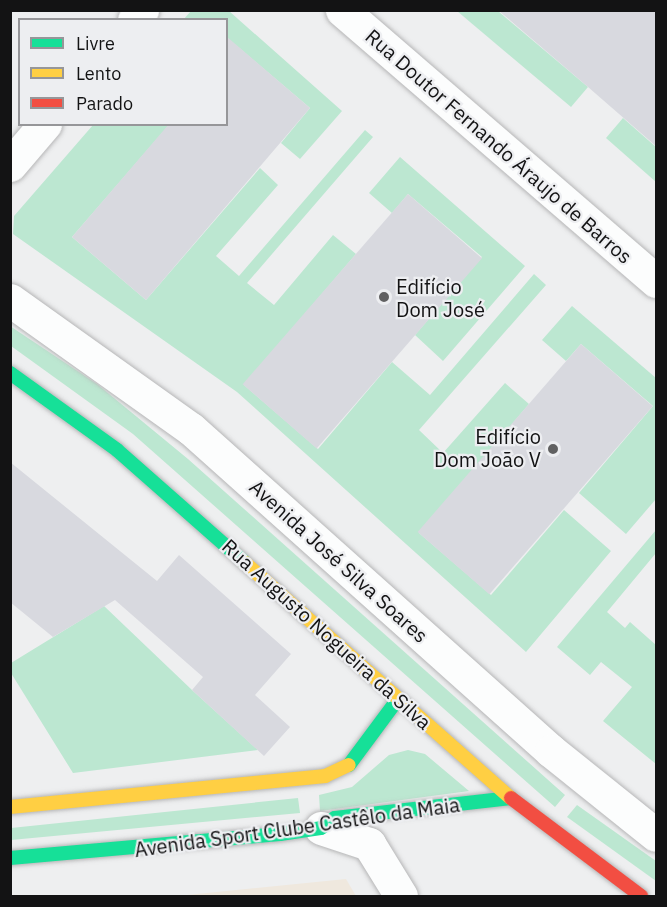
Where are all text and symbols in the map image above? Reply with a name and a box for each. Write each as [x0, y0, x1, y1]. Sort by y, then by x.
legend [18, 18, 228, 126]
street label: Rua Doutor Fernando Áraujo de Barros [361, 24, 637, 268]
text: Livre [76, 32, 115, 55]
text: Lento [76, 62, 121, 85]
text: Parado [76, 92, 133, 115]
place label: Edifício Dom José [396, 274, 485, 321]
marker: Edifício Dom José [377, 290, 391, 304]
place label: Edifício Dom João V [434, 425, 541, 472]
marker: Edifício Dom João V [546, 442, 560, 456]
street label: Avenida José Silva Soares [245, 475, 433, 647]
street label: Rua Augusto Nogueira da Silva [218, 534, 436, 734]
street label: Avenida Sport Clube Castêlo da Maia [133, 792, 461, 862]

